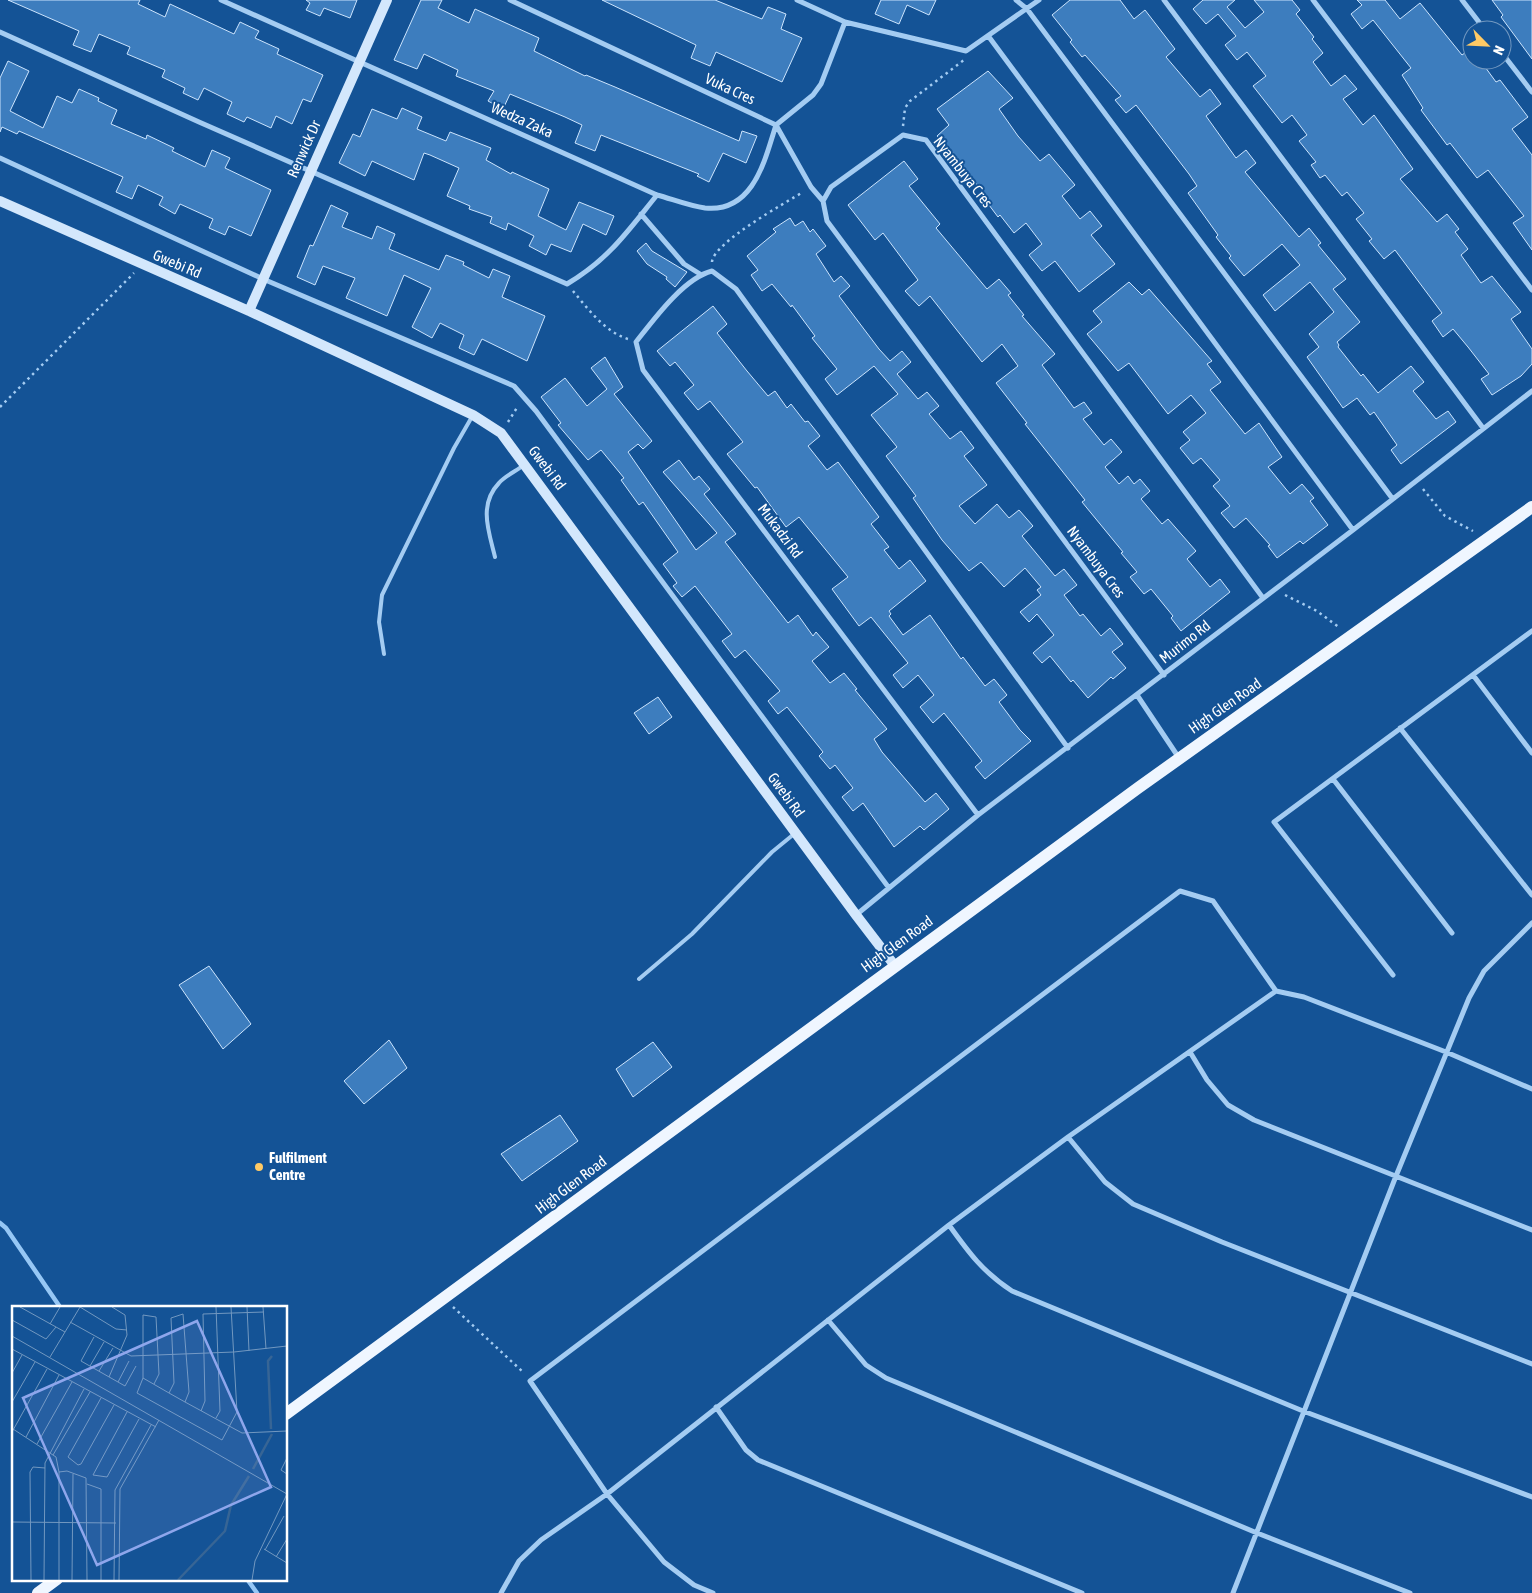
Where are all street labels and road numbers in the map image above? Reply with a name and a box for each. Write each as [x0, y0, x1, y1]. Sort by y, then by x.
street label: Vuka Cres [702, 70, 758, 108]
street label: Wedza Zaka [489, 98, 556, 141]
street label: Renwick Dr [283, 117, 324, 180]
street label: Nyambuya Cres [930, 133, 996, 211]
street label: Gwebi Rd [150, 246, 204, 281]
street label: Gwebi Rd [525, 442, 569, 493]
street label: Mukadzi Rd [755, 500, 806, 561]
street label: Nyambuya Cres [1064, 522, 1129, 601]
street label: Murimo Rd [1156, 617, 1213, 667]
street label: High Glen Road [1185, 674, 1264, 737]
street label: Gwebi Rd [765, 769, 808, 820]
street label: High Glen Road [858, 912, 936, 975]
street label: High Glen Road [532, 1152, 610, 1217]

